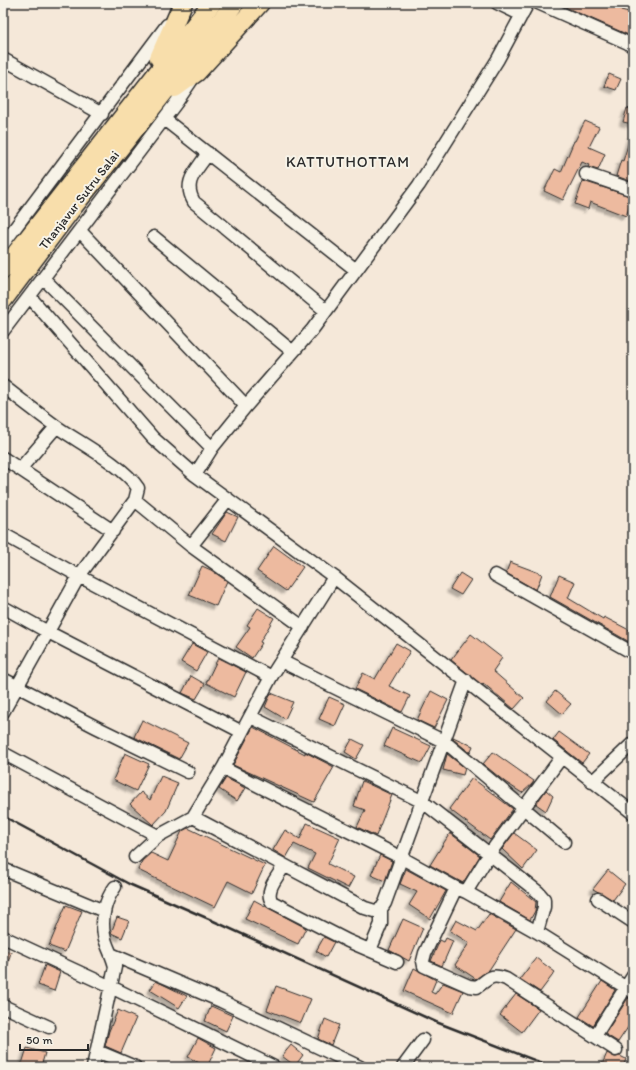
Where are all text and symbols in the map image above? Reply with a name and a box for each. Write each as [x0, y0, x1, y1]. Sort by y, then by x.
street label: Thanjavur Sutru Salai [36, 148, 122, 252]
district label: KATTUTHOTTAM [286, 153, 410, 171]
scale bar [20, 1026, 88, 1052]
text: 50 m [26, 1033, 52, 1047]

